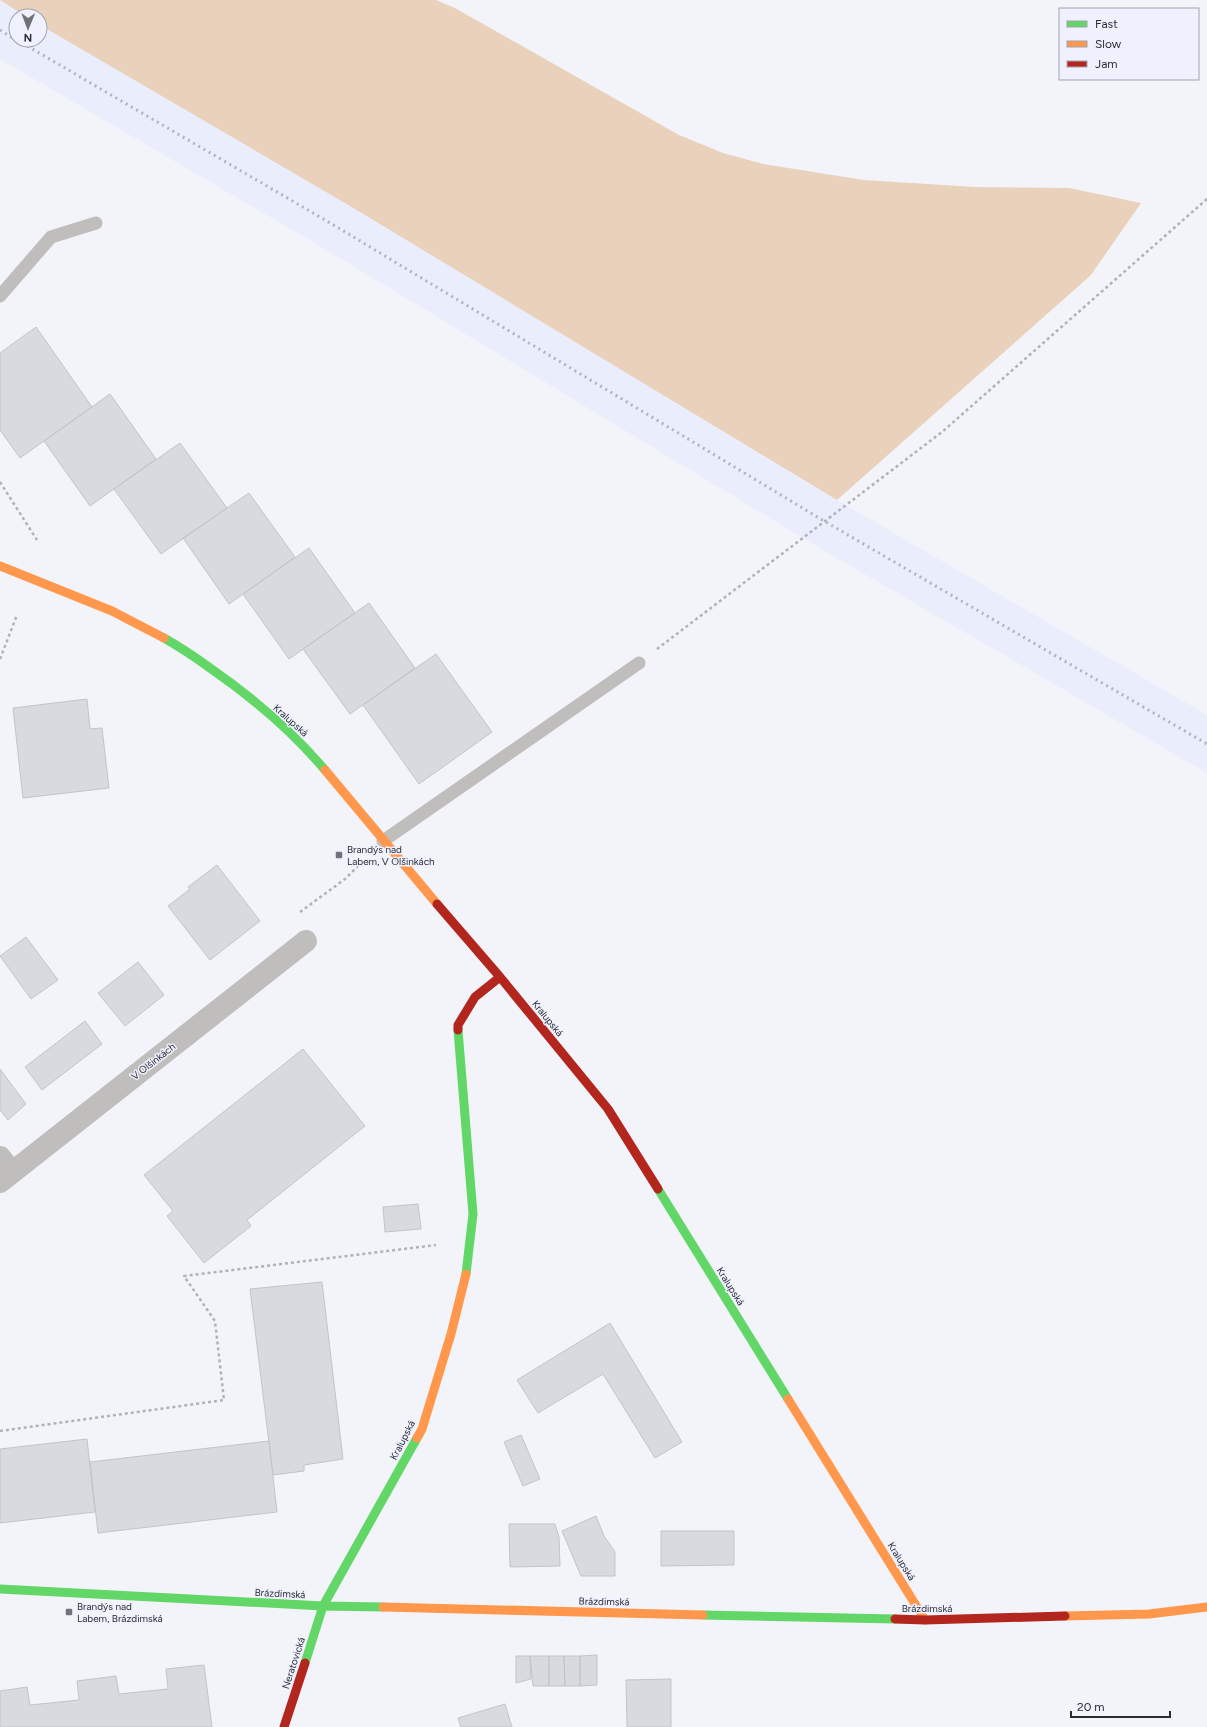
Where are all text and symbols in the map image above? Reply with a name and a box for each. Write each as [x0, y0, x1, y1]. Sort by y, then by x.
north arrow [8, 8, 48, 48]
legend [1059, 8, 1199, 80]
text: Fast [1095, 17, 1118, 31]
text: N [23, 31, 32, 44]
text: Slow [1095, 37, 1122, 51]
text: Jam [1095, 57, 1118, 71]
street label: Kralupská [270, 701, 311, 740]
place label: Brandýs nad Labem, V Olšinkách [347, 843, 435, 868]
marker: Brandýs nad Labem, V Olšinkách [334, 850, 344, 860]
street label: Kralupská [529, 998, 566, 1039]
street label: V Olšinkách [129, 1040, 178, 1083]
street label: Kralupská [714, 1265, 747, 1308]
street label: Kralupská [387, 1418, 418, 1462]
street label: Kralupská [885, 1540, 918, 1583]
street label: Brázdimská [254, 1586, 306, 1601]
street label: Brázdimská [579, 1595, 629, 1608]
place label: Brandýs nad Labem, Brázdimská [77, 1600, 163, 1625]
street label: Brázdimská [902, 1602, 952, 1615]
marker: Brandýs nad Labem, Brázdimská [64, 1607, 74, 1617]
street label: Neratovická [279, 1636, 308, 1691]
scale bar [1071, 1693, 1170, 1719]
text: 20 m [1077, 1700, 1105, 1714]

